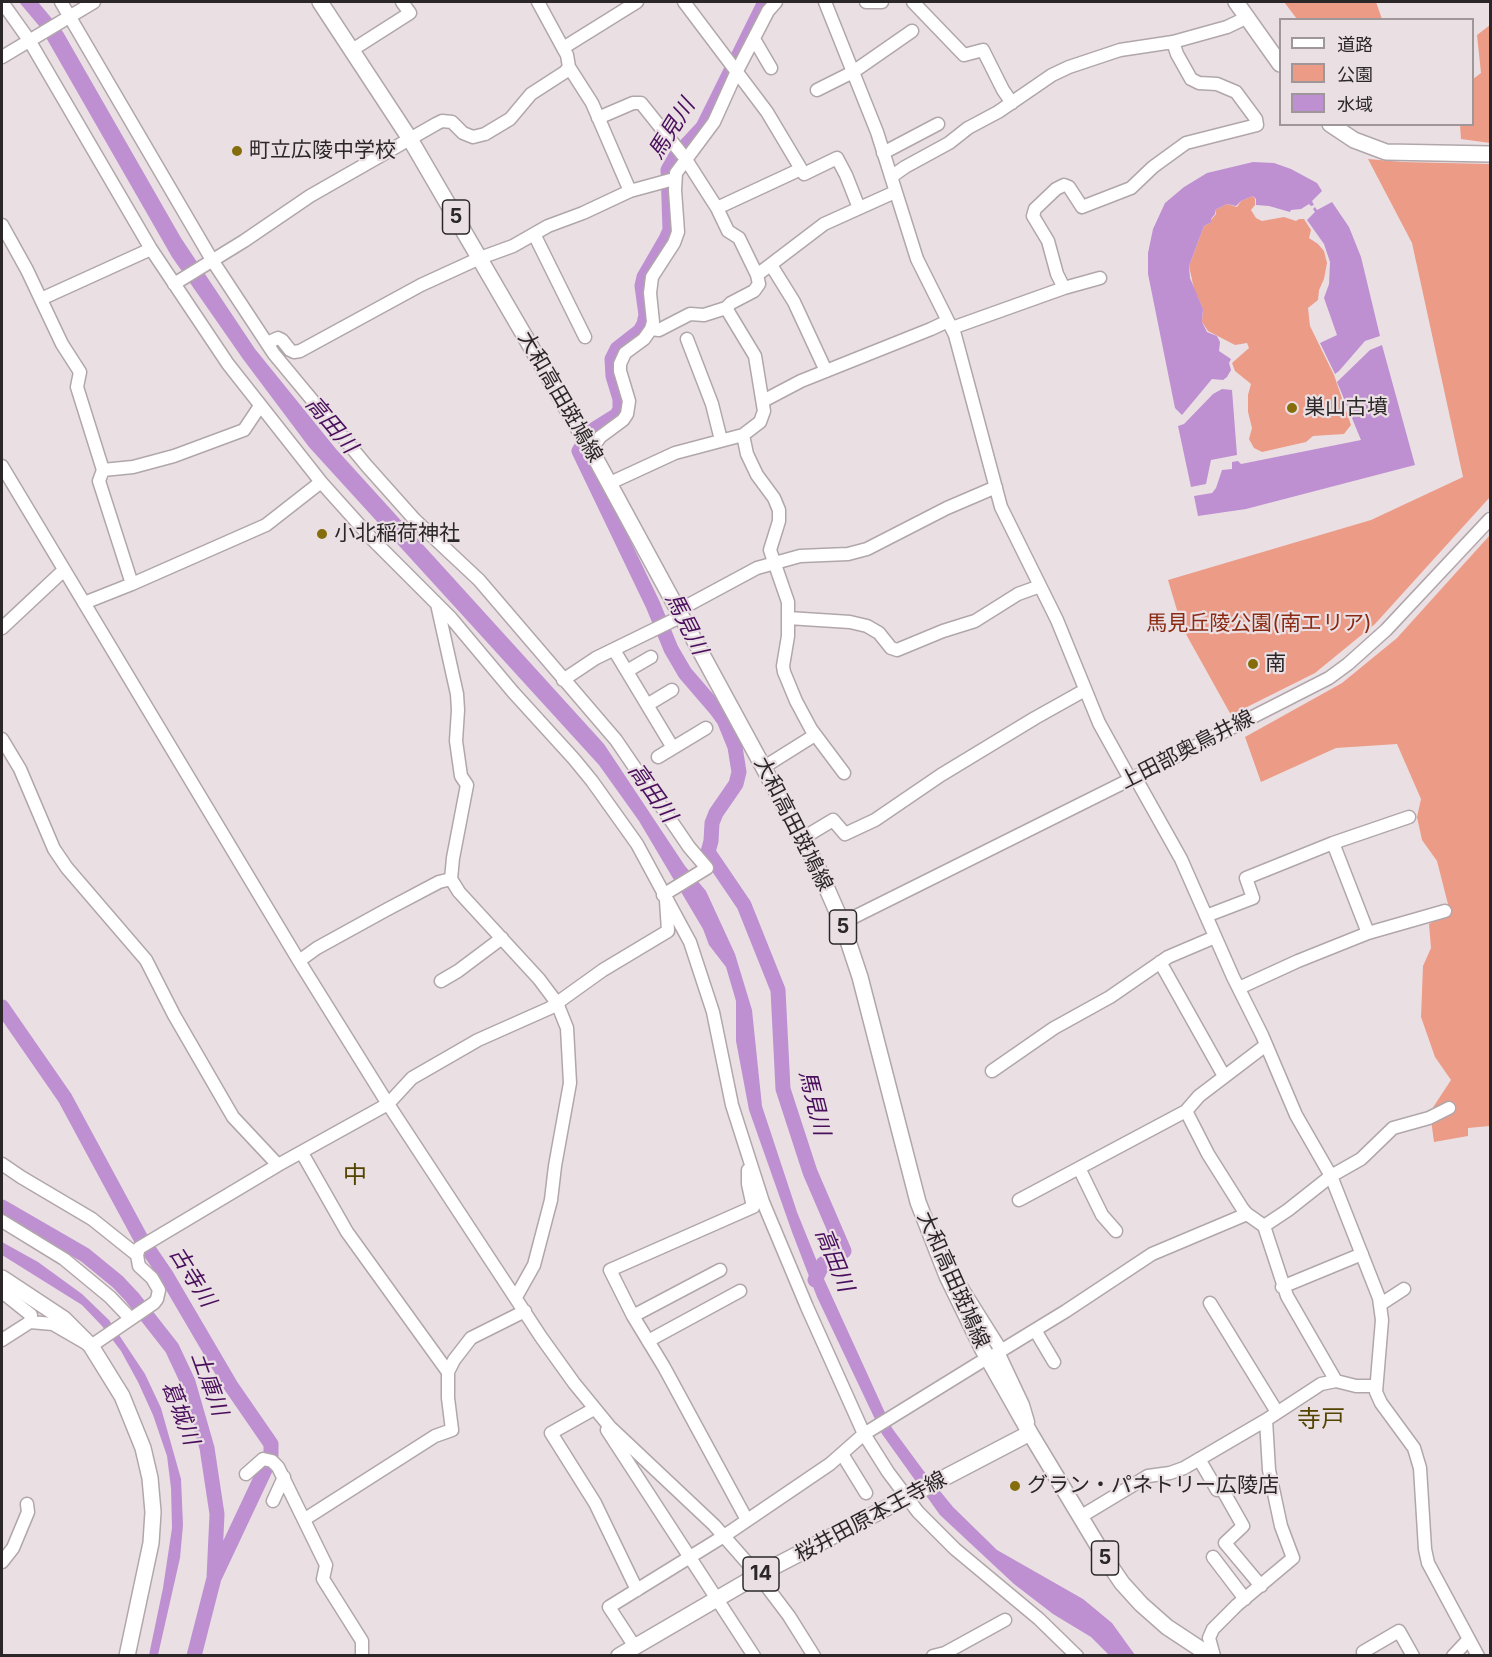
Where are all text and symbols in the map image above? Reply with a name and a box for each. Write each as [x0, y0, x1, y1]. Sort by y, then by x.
legend [1279, 18, 1474, 126]
text: 道路 [1337, 34, 1373, 55]
text: 公園 [1337, 64, 1373, 85]
water label: 馬見川 [643, 94, 701, 164]
text: 水域 [1337, 94, 1373, 115]
place label: 町立広陵中学校 [249, 138, 396, 164]
marker: 町立広陵中学校 [230, 144, 244, 158]
road number: 5 [442, 200, 470, 234]
street label: 大和高田斑鳩線 [512, 327, 608, 467]
water label: 高田川 [300, 391, 362, 459]
place label: 巣山古墳 [1304, 395, 1388, 421]
marker: 巣山古墳 [1285, 401, 1299, 415]
place label: 小北稲荷神社 [334, 521, 460, 547]
marker: 小北稲荷神社 [315, 527, 329, 541]
water label: 馬見川 [659, 589, 713, 659]
park label: 馬見丘陵公園(南エリア) [1146, 611, 1372, 637]
place label: 南 [1265, 651, 1286, 677]
marker: 南 [1246, 657, 1260, 671]
street label: 上田部奥鳥井線 [1116, 705, 1258, 795]
street label: 大和高田斑鳩線 [748, 753, 838, 895]
water label: 高田川 [622, 758, 682, 828]
road number: 5 [830, 910, 856, 944]
water label: 馬見川 [793, 1068, 835, 1138]
district label: 中 [343, 1162, 367, 1190]
street label: 大和高田斑鳩線 [912, 1208, 994, 1352]
water label: 高田川 [809, 1224, 859, 1296]
water label: 古寺川 [163, 1242, 221, 1312]
water label: 土庫川 [185, 1348, 233, 1420]
water label: 葛城川 [156, 1377, 204, 1449]
district label: 寺戸 [1297, 1406, 1345, 1434]
street label: 桜井田原本王寺線 [791, 1466, 951, 1568]
place label: グラン・パネトリー広陵店 [1027, 1473, 1279, 1499]
marker: グラン・パネトリー広陵店 [1008, 1479, 1022, 1493]
road number: 5 [1092, 1541, 1118, 1575]
road number: 14 [743, 1557, 779, 1591]

